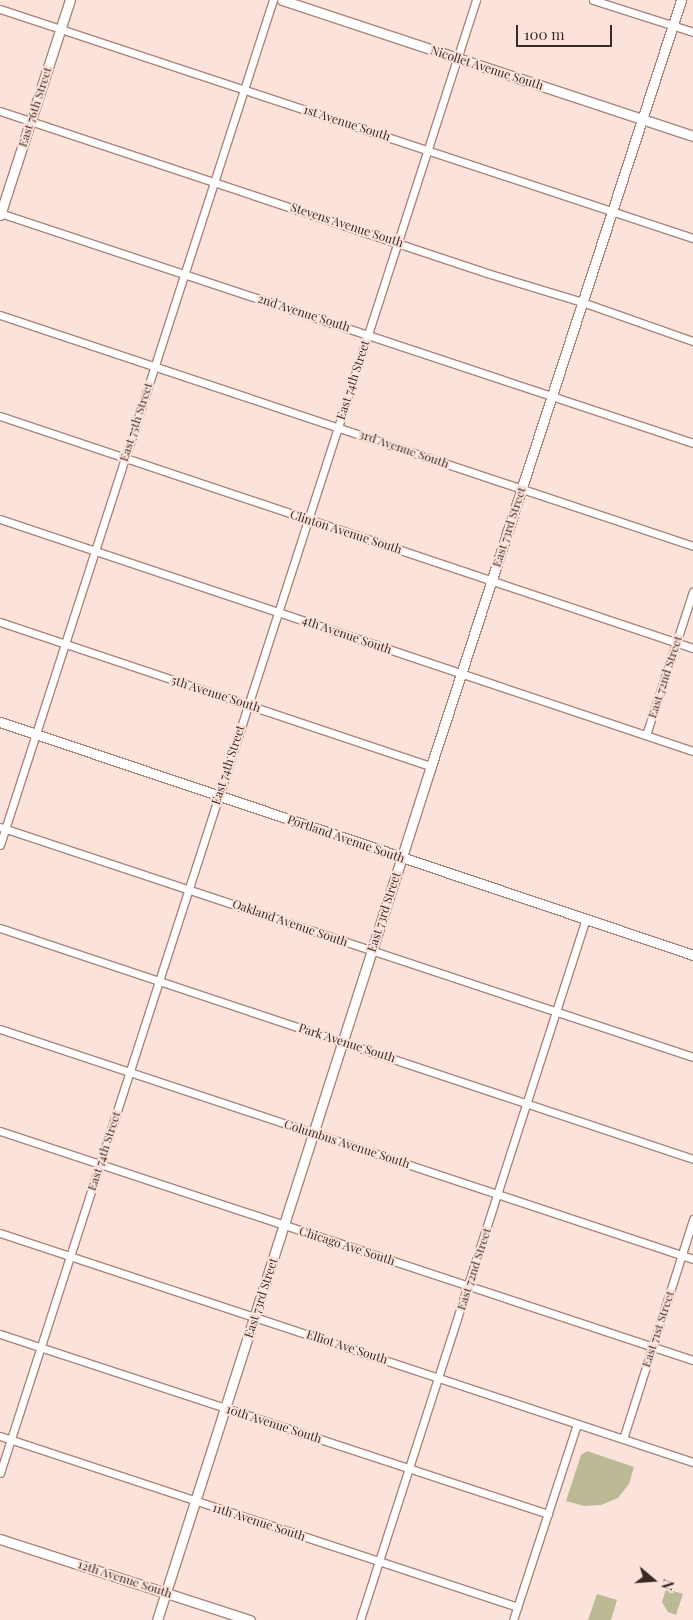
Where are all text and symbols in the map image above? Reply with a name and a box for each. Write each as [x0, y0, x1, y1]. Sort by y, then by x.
scale bar [518, 15, 614, 47]
text: 100 m [524, 24, 565, 44]
street label: Nicollet Avenue South [429, 43, 545, 93]
street label: East 76th Street [15, 65, 55, 149]
street label: 1st Avenue South [302, 102, 392, 144]
street label: Stevens Avenue South [289, 200, 405, 250]
street label: 2nd Avenue South [256, 291, 352, 335]
street label: East 74th Street [333, 338, 373, 422]
street label: East 75th Street [116, 381, 156, 463]
street label: 3rd Avenue South [357, 427, 451, 471]
street label: East 73rd Street [489, 485, 529, 569]
street label: Clinton Avenue South [288, 507, 404, 557]
street label: 4th Avenue South [300, 613, 394, 657]
street label: East 72nd Street [645, 634, 685, 720]
street label: 5th Avenue South [169, 673, 263, 715]
street label: East 74th Street [208, 723, 248, 807]
street label: Portland Avenue South [285, 812, 407, 866]
street label: East 73rd Street [364, 870, 404, 954]
street label: Oakland Avenue South [230, 896, 350, 950]
street label: Park Avenue South [296, 1020, 398, 1066]
street label: East 74th Street [84, 1109, 124, 1193]
street label: Columbus Avenue South [282, 1117, 412, 1171]
street label: Chicago Ave South [297, 1224, 397, 1268]
street label: East 72nd Street [454, 1226, 494, 1312]
street label: East 73rd Street [241, 1256, 281, 1340]
street label: East 71st Street [639, 1289, 677, 1369]
street label: Elliot Ave South [304, 1327, 390, 1367]
street label: 10th Avenue South [224, 1402, 324, 1446]
street label: 11th Avenue South [211, 1500, 307, 1544]
north arrow [628, 1555, 678, 1605]
street label: 12th Avenue South [76, 1557, 174, 1601]
text: N [657, 1577, 678, 1593]

